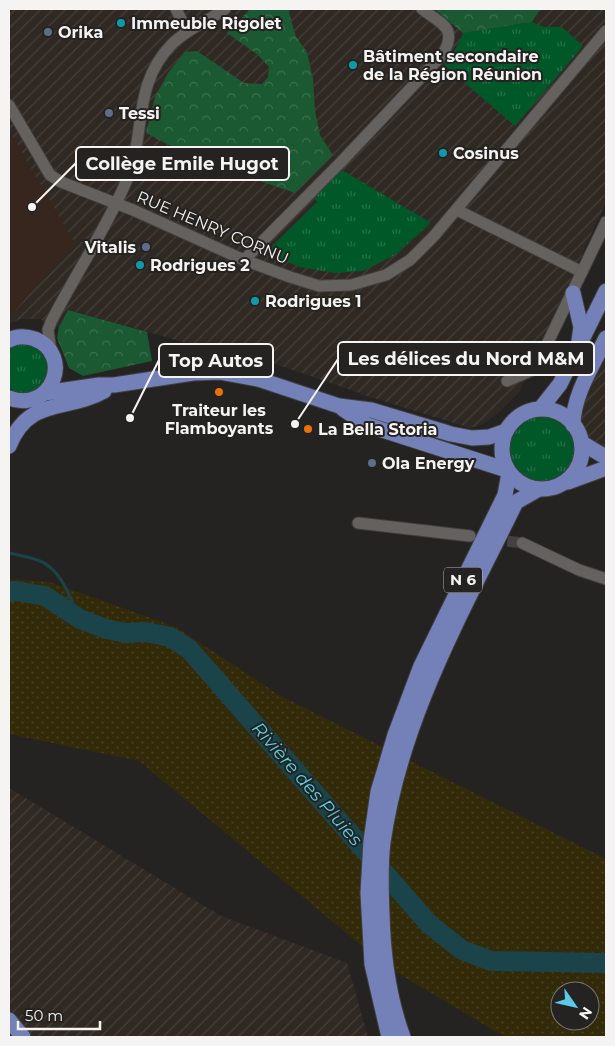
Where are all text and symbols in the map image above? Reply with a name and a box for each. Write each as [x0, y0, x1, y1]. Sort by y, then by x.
place label: Immeuble Rigolet [131, 14, 282, 33]
marker: Immeuble Rigolet [115, 17, 127, 29]
place label: Orika [58, 23, 103, 42]
marker: Orika [42, 26, 54, 38]
place label: Bâtiment secondaire de la Région Réunion [363, 47, 542, 84]
marker: Bâtiment secondaire de la Région Réunion [347, 59, 359, 71]
place label: Tessi [119, 104, 160, 123]
marker: Tessi [103, 107, 115, 119]
place label: Cosinus [453, 144, 519, 163]
callout: Collège Emile Hugot [76, 147, 289, 180]
marker: Cosinus [437, 147, 449, 159]
text: Collège Emile Hugot [85, 153, 279, 175]
street label: RUE HENRY CORNU [134, 187, 292, 268]
place label: Vitalis [84, 238, 137, 257]
marker: Vitalis [140, 241, 152, 253]
place label: Rodrigues 2 [150, 256, 250, 275]
marker: Rodrigues 2 [134, 259, 146, 271]
place label: Rodrigues 1 [265, 292, 362, 311]
marker: Rodrigues 1 [249, 295, 261, 307]
callout: Les délices du Nord M&M [338, 342, 594, 375]
callout: Top Autos [159, 344, 273, 377]
text: Les délices du Nord M&M [348, 348, 584, 370]
text: Top Autos [169, 350, 264, 372]
marker: Traiteur les Flamboyants [213, 386, 225, 398]
place label: Traiteur les Flamboyants [165, 401, 274, 438]
place label: La Bella Storia [318, 420, 437, 439]
marker: La Bella Storia [302, 423, 314, 435]
place label: Ola Energy [382, 454, 475, 473]
marker: Ola Energy [366, 457, 378, 469]
road number: N 6 [444, 568, 482, 592]
water label: Rivière des Pluies [247, 718, 367, 851]
north arrow [550, 981, 600, 1031]
scale bar [18, 998, 100, 1030]
text: N [575, 1004, 596, 1023]
text: 50 m [25, 1006, 63, 1025]

